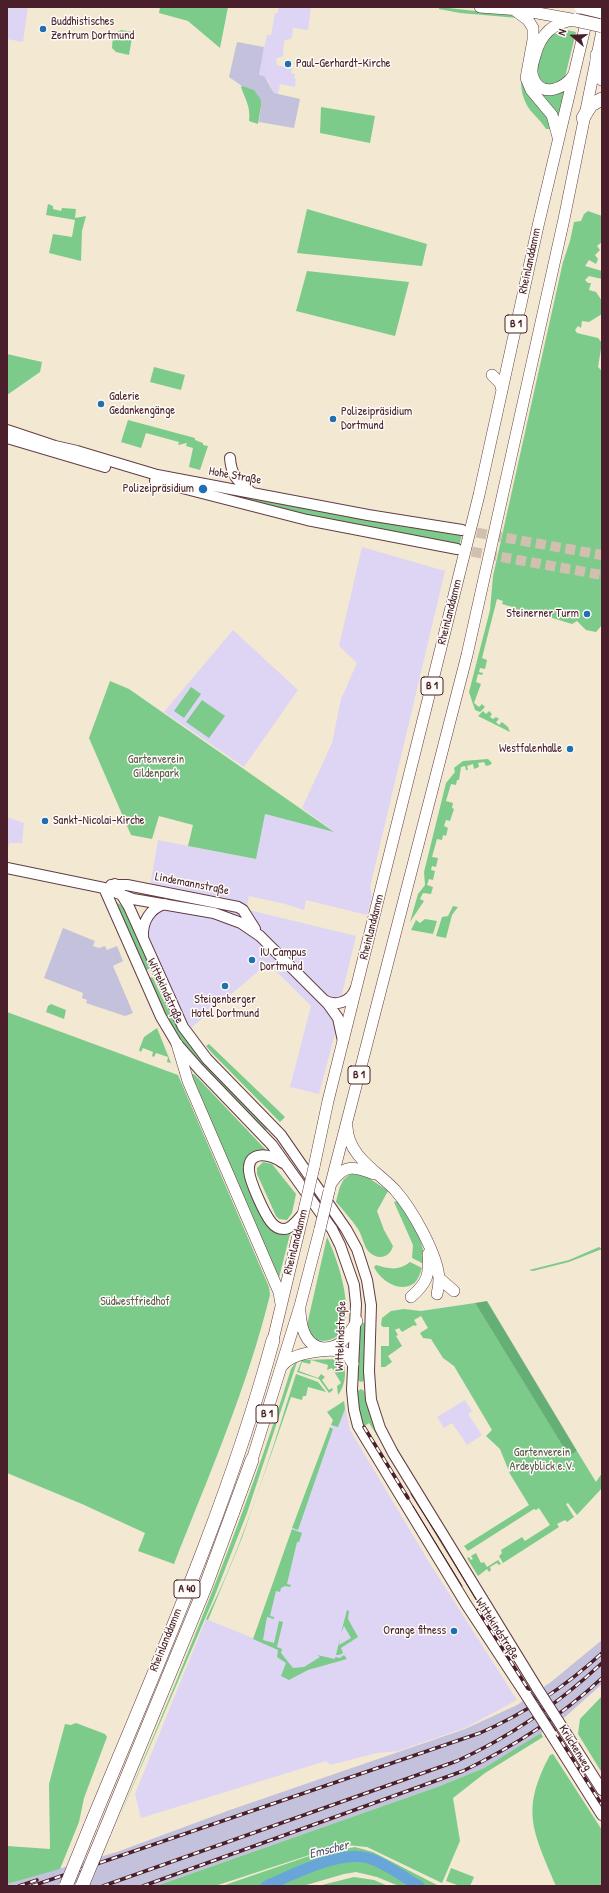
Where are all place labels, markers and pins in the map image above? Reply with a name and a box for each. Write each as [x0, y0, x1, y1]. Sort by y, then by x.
place label: Buddhistisches Zentrum Dortmund [51, 15, 134, 43]
marker: Buddhistisches Zentrum Dortmund [38, 24, 48, 34]
place label: Paul-Gerhardt-Kirche [296, 57, 391, 71]
marker: Paul-Gerhardt-Kirche [283, 59, 293, 69]
place label: Galerie Gedankengänge [109, 390, 175, 418]
marker: Galerie Gedankengänge [96, 399, 106, 409]
place label: Polizeipräsidium Dortmund [341, 405, 412, 433]
marker: Polizeipräsidium Dortmund [328, 414, 338, 424]
place label: Polizeipräsidium [123, 482, 194, 496]
marker: Polizeipräsidium [197, 483, 209, 495]
place label: Steinerner Turm [506, 607, 579, 621]
marker: Steinerner Turm [582, 609, 592, 619]
place label: Westfalenhalle [499, 742, 562, 756]
marker: Westfalenhalle [565, 744, 575, 754]
place label: Sankt-Nicolai-Kirche [53, 814, 145, 828]
marker: Sankt-Nicolai-Kirche [40, 816, 50, 826]
place label: IU Campus Dortmund [260, 946, 306, 974]
marker: IU Campus Dortmund [247, 955, 257, 965]
marker: Steigenberger Hotel Dortmund [220, 981, 230, 991]
place label: Steigenberger Hotel Dortmund [191, 993, 259, 1021]
place label: Orange fitness [383, 1624, 446, 1638]
marker: Orange fitness [449, 1626, 459, 1636]

